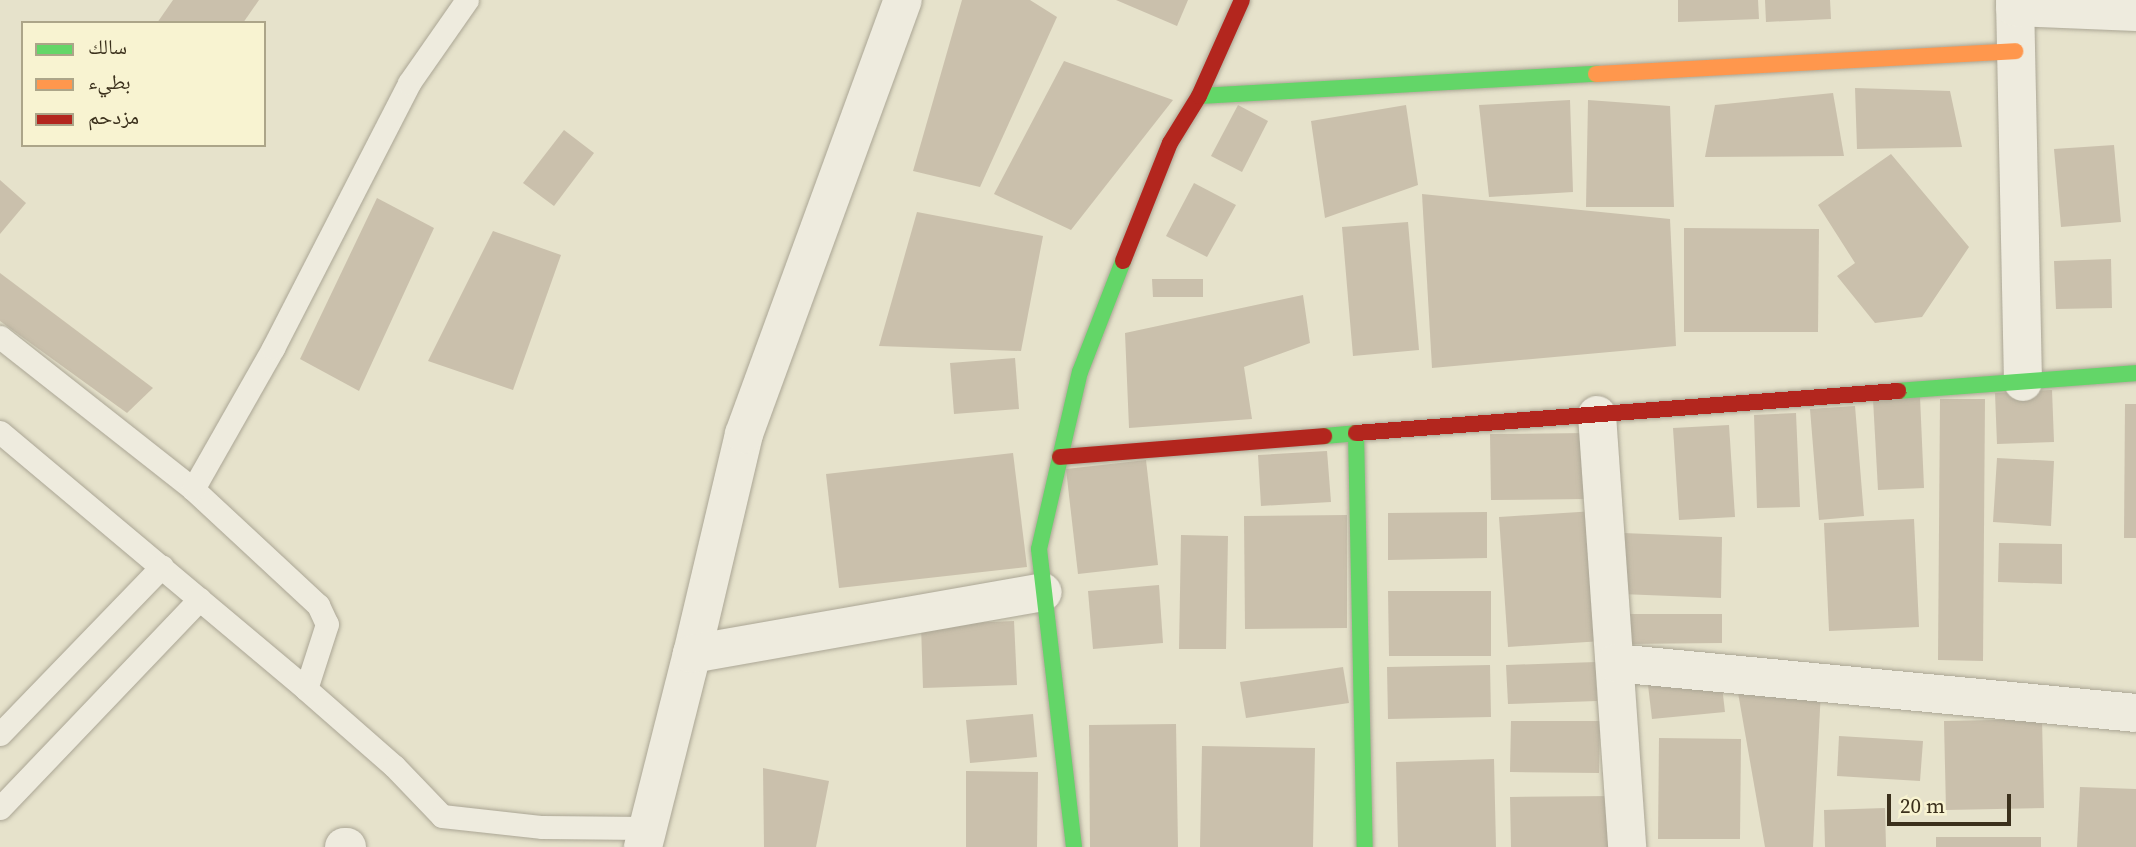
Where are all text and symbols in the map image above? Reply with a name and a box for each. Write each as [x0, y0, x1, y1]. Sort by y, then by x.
legend [21, 21, 266, 147]
text: سالك [88, 32, 127, 61]
text: بطيء [88, 67, 131, 96]
text: مزدحم [88, 102, 139, 131]
scale bar [1891, 780, 2015, 824]
text: 20 m [1900, 791, 1945, 820]

